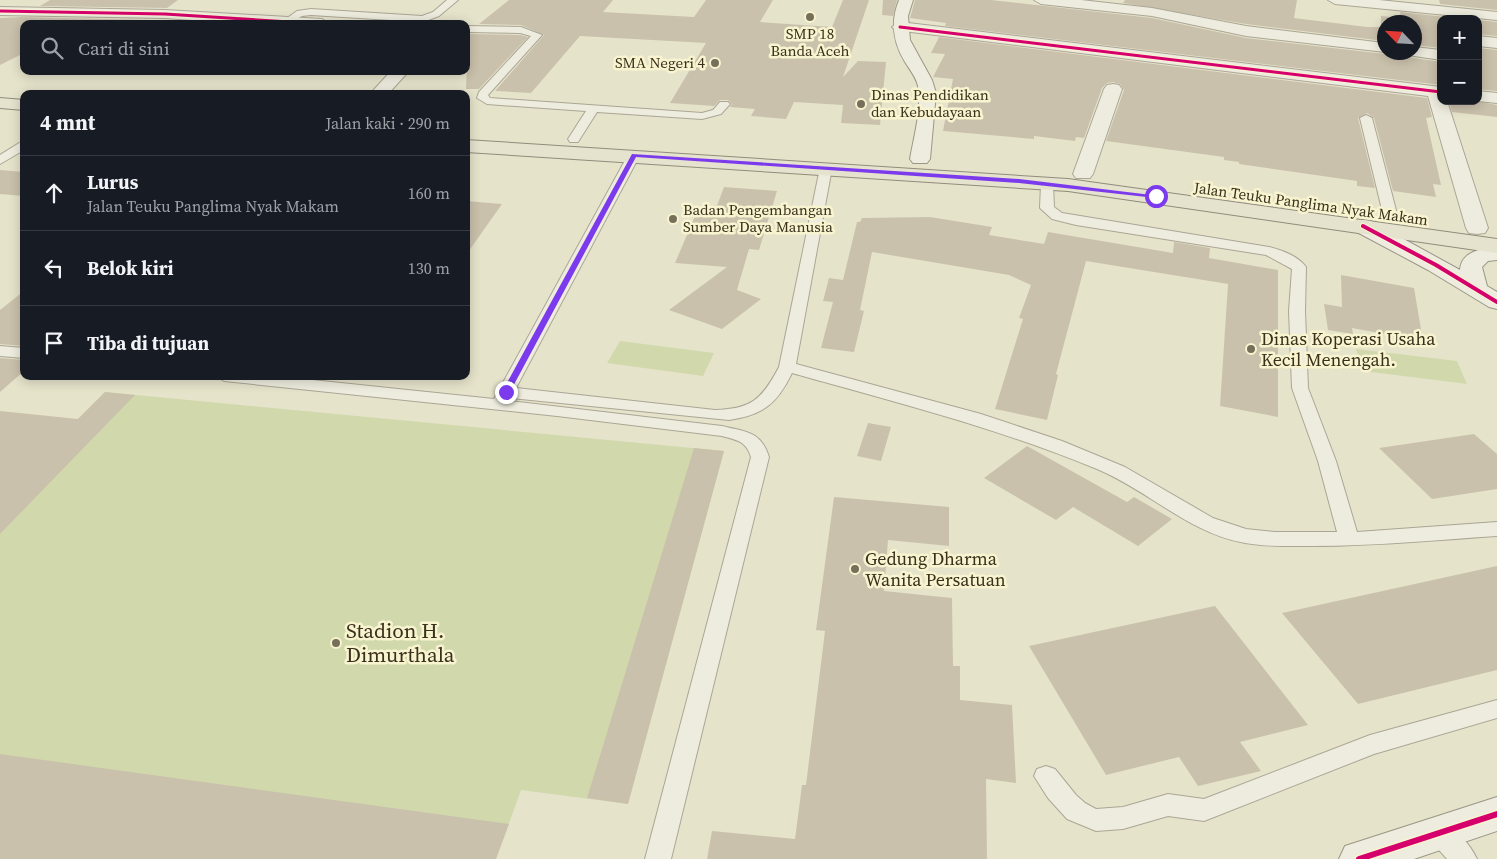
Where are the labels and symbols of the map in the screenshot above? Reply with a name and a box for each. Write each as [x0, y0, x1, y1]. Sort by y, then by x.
marker: SMP 18 Banda Aceh [804, 11, 816, 23]
north arrow [1377, 15, 1422, 60]
place label: SMP 18 Banda Aceh [770, 23, 850, 61]
place label: SMA Negeri 4 [615, 52, 705, 73]
marker: SMA Negeri 4 [709, 57, 721, 69]
place label: Dinas Pendidikan dan Kebudayaan [871, 84, 989, 122]
marker: Dinas Pendidikan dan Kebudayaan [855, 98, 867, 110]
street label: Jalan Teuku Panglima Nyak Makam [1192, 177, 1430, 230]
route start [1145, 185, 1168, 208]
place label: Badan Pengembangan Sumber Daya Manusia [683, 199, 833, 237]
marker: Badan Pengembangan Sumber Daya Manusia [667, 213, 679, 225]
place label: Dinas Koperasi Usaha Kecil Menengah. [1261, 326, 1436, 372]
marker: Dinas Koperasi Usaha Kecil Menengah. [1245, 343, 1257, 355]
route end [495, 381, 518, 404]
place label: Gedung Dharma Wanita Persatuan [865, 546, 1006, 592]
marker: Gedung Dharma Wanita Persatuan [849, 563, 861, 575]
place label: Stadion H. Dimurthala [346, 616, 455, 669]
marker: Stadion H. Dimurthala [330, 637, 342, 649]

